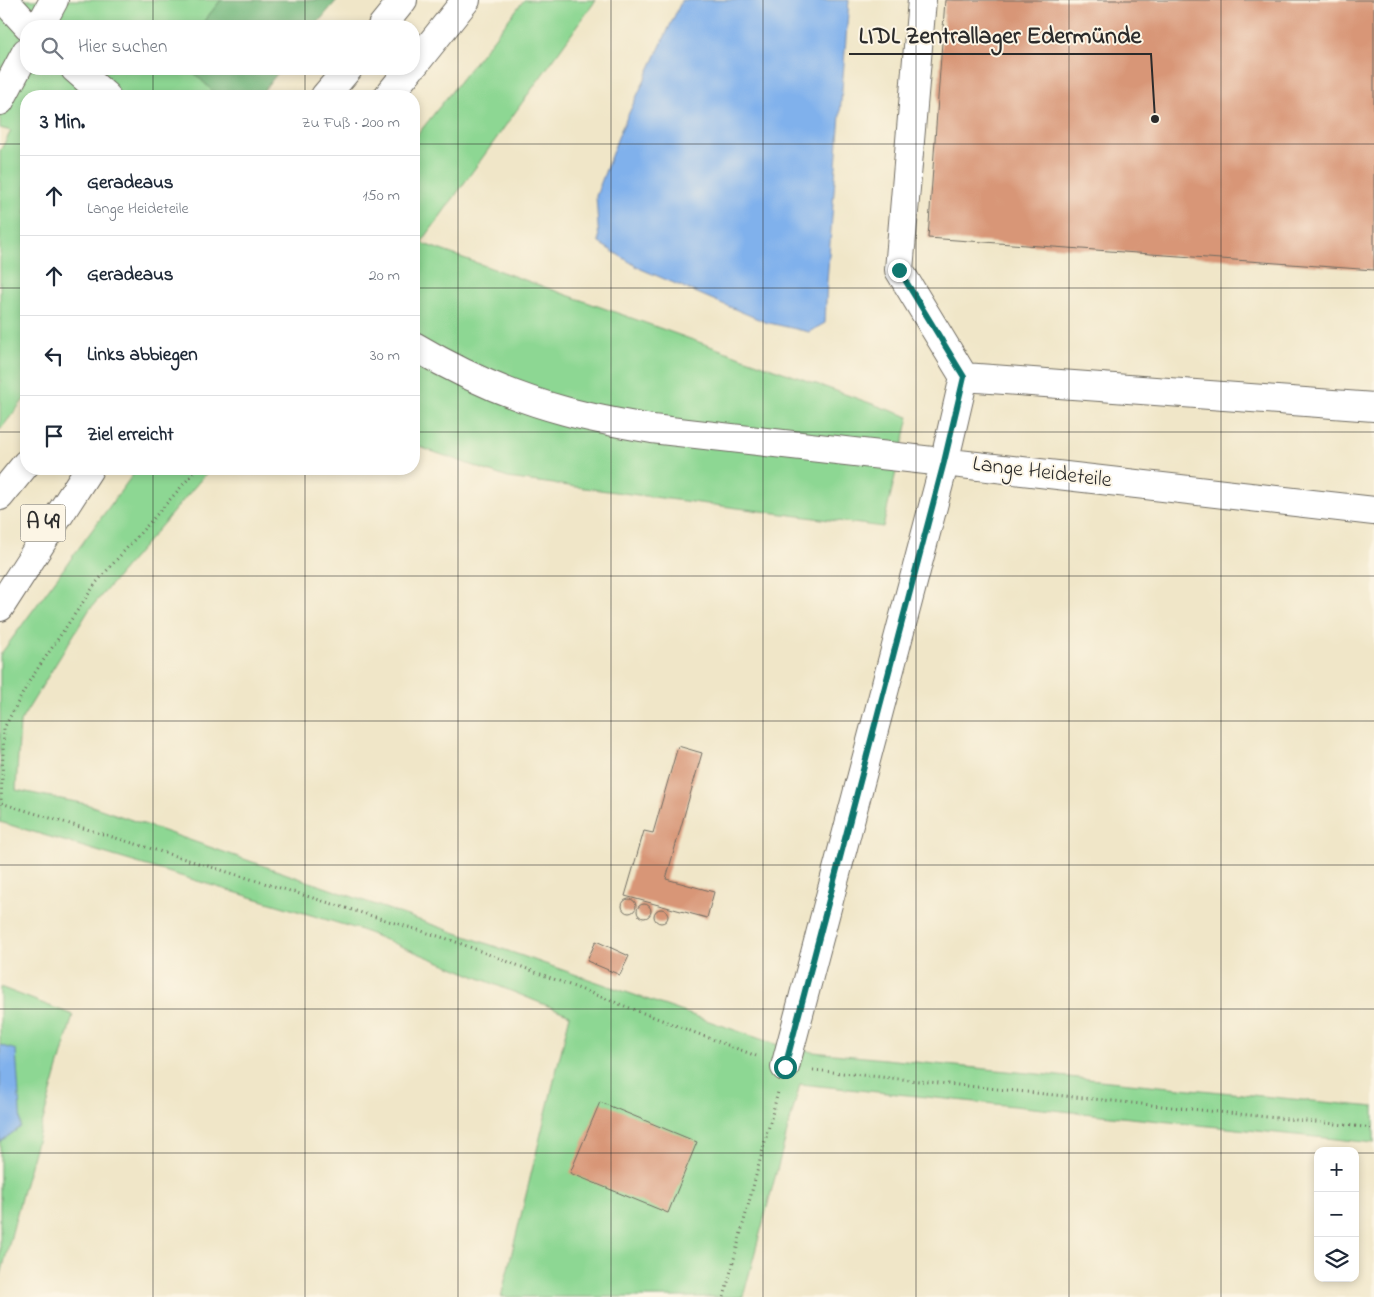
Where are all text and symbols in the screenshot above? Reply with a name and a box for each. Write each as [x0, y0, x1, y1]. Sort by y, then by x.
callout: LIDL Zentrallager Edermünde [849, 15, 1151, 54]
search box [20, 20, 420, 75]
text: LIDL Zentrallager Edermünde [859, 20, 1142, 56]
icon: search [38, 34, 66, 62]
text: Hier suchen [78, 34, 167, 61]
text: 3 Min. [40, 108, 85, 138]
text: Zu Fuß · 200 m [301, 111, 400, 135]
text: Geradeaus [87, 170, 174, 197]
icon: ahead [40, 182, 68, 210]
text: 150 m [362, 184, 400, 208]
text: Lange Heideteile [87, 197, 189, 221]
route end [888, 259, 911, 282]
icon: ahead [40, 262, 68, 290]
text: Geradeaus [87, 262, 174, 289]
text: 20 m [369, 264, 400, 288]
icon: left [40, 342, 68, 370]
text: Links abbiegen [87, 342, 198, 369]
text: 30 m [370, 344, 400, 368]
icon: arrive [40, 422, 68, 450]
text: Ziel erreicht [87, 422, 174, 449]
street label: Lange Heideteile [971, 449, 1113, 498]
road number: A 49 [20, 504, 66, 542]
route start [774, 1056, 797, 1079]
map controls [1314, 1147, 1359, 1282]
button: + [1314, 1147, 1359, 1192]
button: − [1314, 1192, 1359, 1237]
button: layers [1314, 1237, 1359, 1282]

